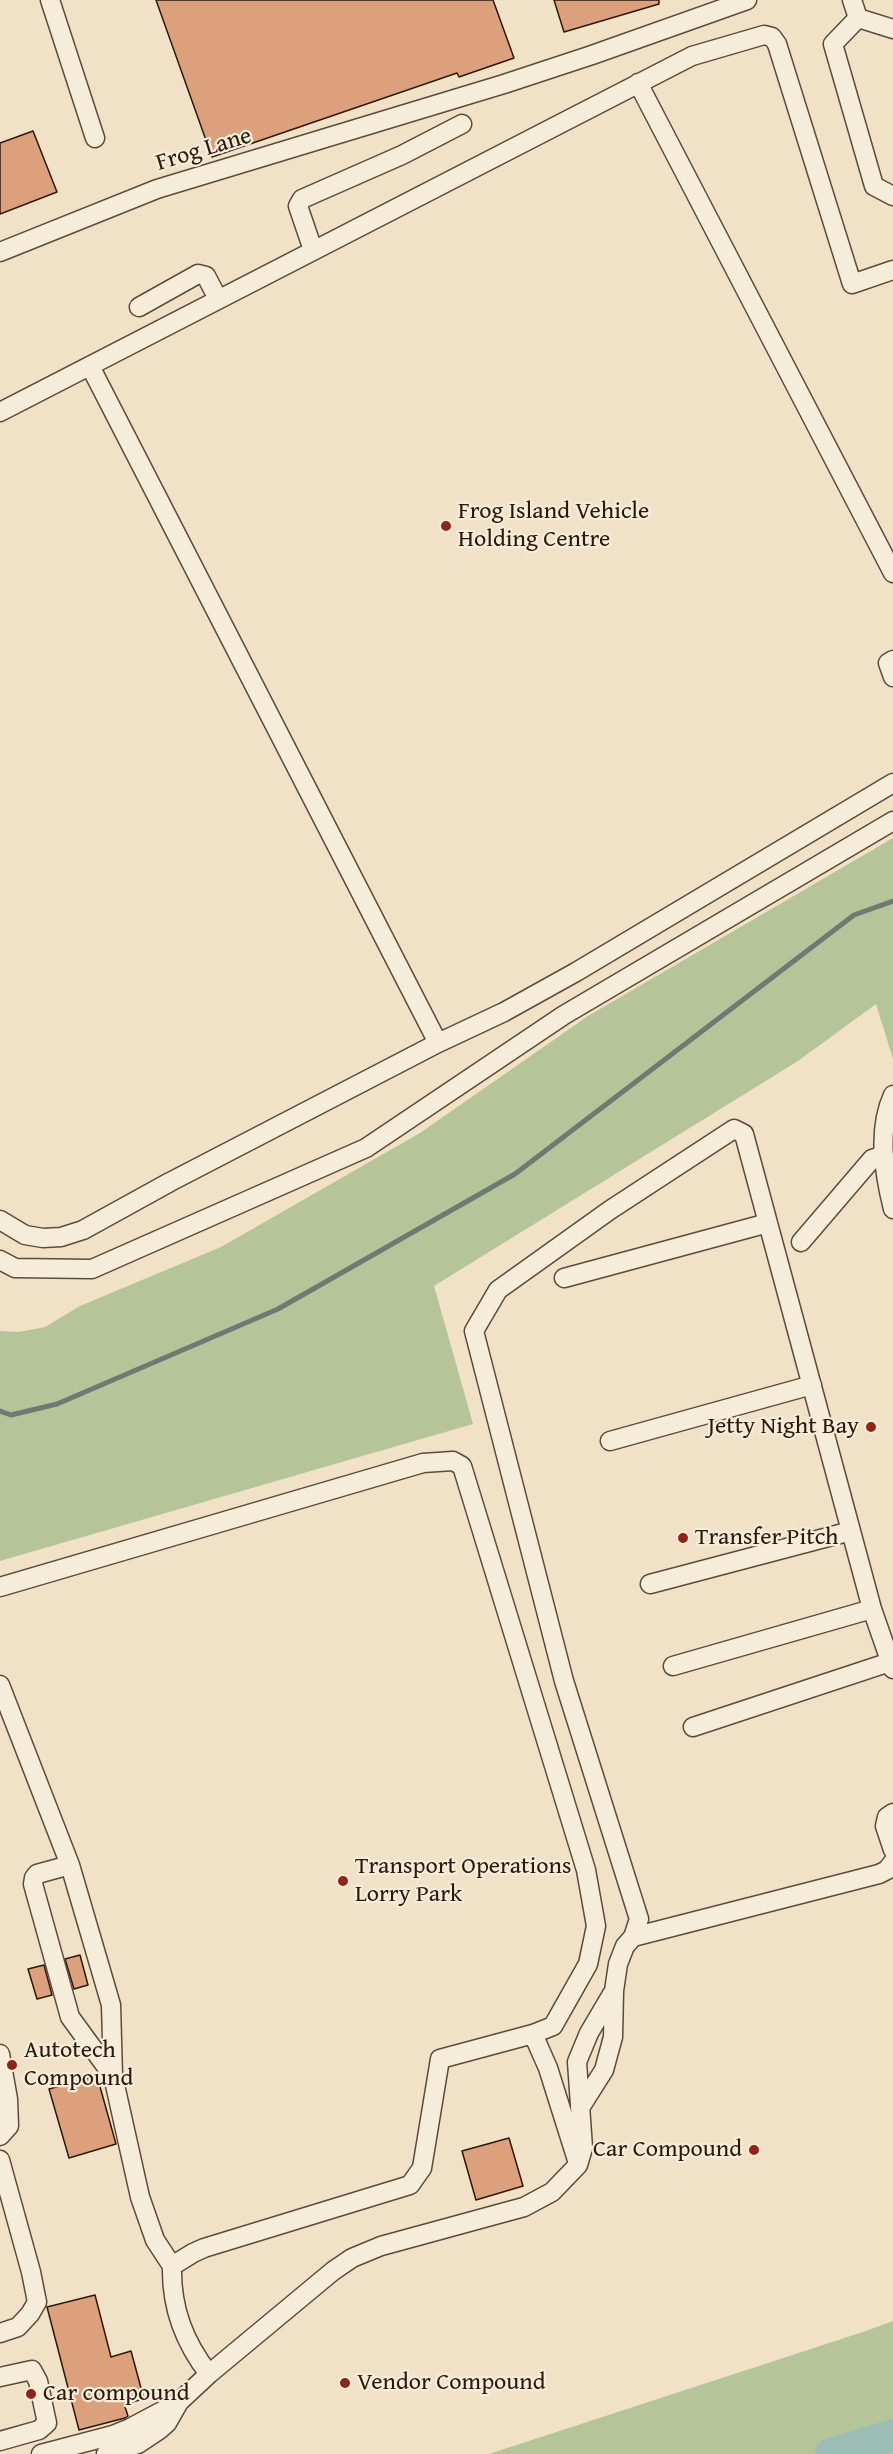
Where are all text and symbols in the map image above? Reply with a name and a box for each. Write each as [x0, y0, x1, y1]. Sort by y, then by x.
street label: Frog Lane [153, 122, 255, 178]
place label: Frog Island Vehicle Holding Centre [458, 498, 649, 554]
marker: Frog Island Vehicle Holding Centre [439, 519, 453, 533]
place label: Jetty Night Bay [707, 1413, 859, 1441]
marker: Jetty Night Bay [864, 1420, 878, 1434]
place label: Transfer Pitch [695, 1524, 838, 1552]
marker: Transfer Pitch [676, 1531, 690, 1545]
place label: Transport Operations Lorry Park [355, 1853, 572, 1909]
marker: Transport Operations Lorry Park [336, 1874, 350, 1888]
place label: Autotech Compound [24, 2037, 133, 2093]
marker: Autotech Compound [5, 2058, 19, 2072]
place label: Car Compound [593, 2136, 742, 2164]
marker: Car Compound [747, 2143, 761, 2157]
place label: Vendor Compound [357, 2369, 546, 2397]
marker: Vendor Compound [338, 2376, 352, 2390]
place label: Car compound [43, 2380, 190, 2408]
marker: Car compound [24, 2387, 38, 2401]

